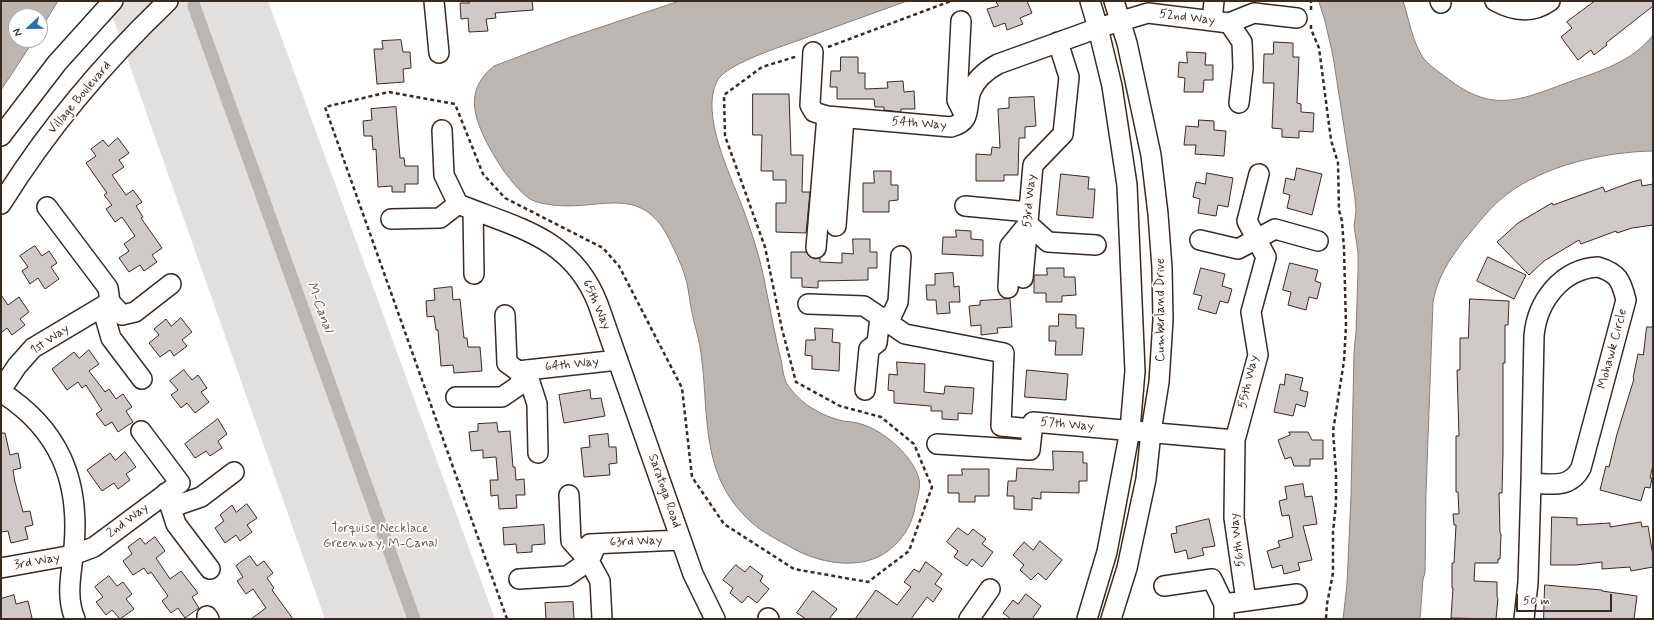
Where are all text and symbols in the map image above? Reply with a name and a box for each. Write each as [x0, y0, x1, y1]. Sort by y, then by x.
street label: 52nd Way [1158, 7, 1216, 29]
north arrow [8, 8, 48, 48]
text: N [10, 26, 26, 38]
street label: Village Boulevard [45, 58, 115, 138]
street label: 54th Way [891, 114, 947, 134]
street label: 53rd Way [1020, 174, 1040, 228]
street label: Cumberland Drive [1153, 258, 1169, 362]
street label: 65th Way [578, 278, 614, 332]
water label: M-Canal [302, 279, 336, 335]
street label: Mohawk Circle [1595, 307, 1631, 391]
street label: 1st Way [28, 321, 72, 359]
street label: 64th Way [544, 354, 600, 376]
street label: 55th Way [1235, 354, 1263, 410]
street label: 57th Way [1039, 415, 1095, 435]
street label: Saratoga Road [644, 452, 684, 530]
street label: 2nd Way [104, 500, 152, 542]
street label: 56th Way [1227, 512, 1249, 568]
park label: Torquise Necklace Greenway, M-Canal [323, 521, 437, 552]
street label: 63rd Way [609, 533, 663, 551]
street label: 3rd Way [13, 550, 61, 574]
scale bar [1518, 586, 1614, 612]
text: 50 m [1523, 593, 1550, 609]

